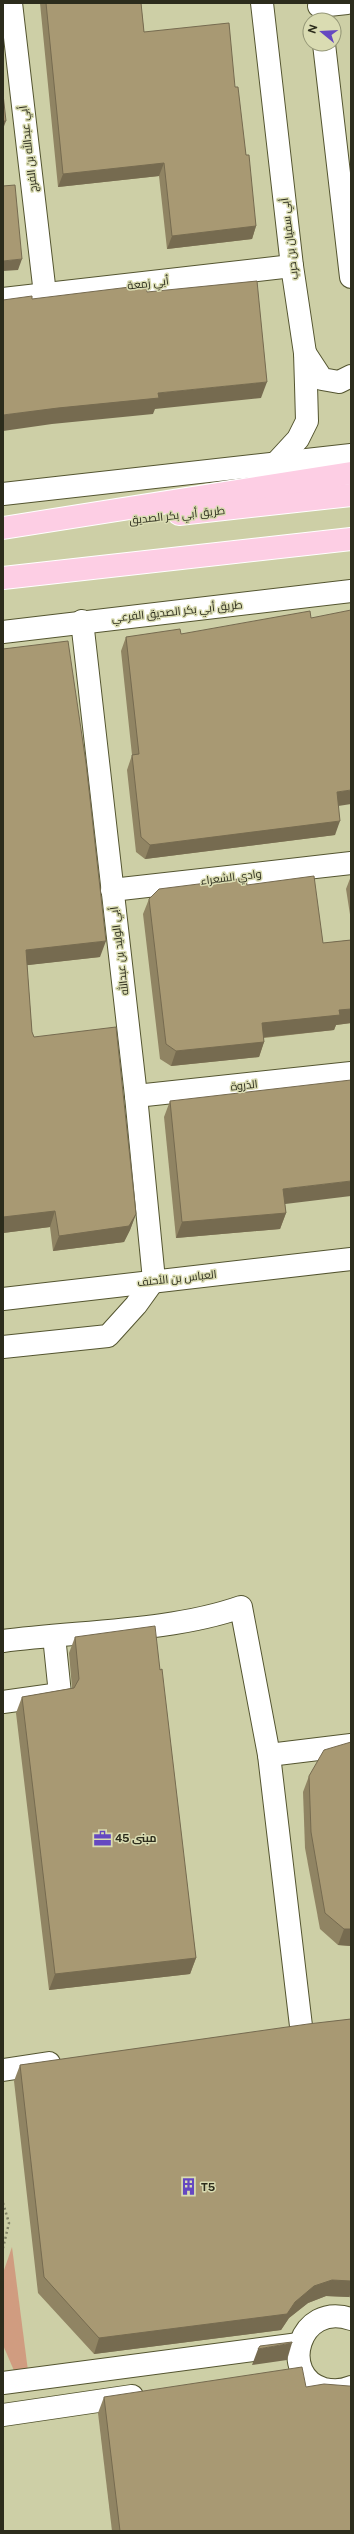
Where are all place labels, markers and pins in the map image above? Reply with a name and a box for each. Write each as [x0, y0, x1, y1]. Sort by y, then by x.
office icon: مبنى 45 [92, 1828, 112, 1848]
place label: مبنى 45 [115, 1832, 156, 1845]
building icon: T5 [178, 2177, 198, 2197]
place label: T5 [201, 2181, 215, 2193]

